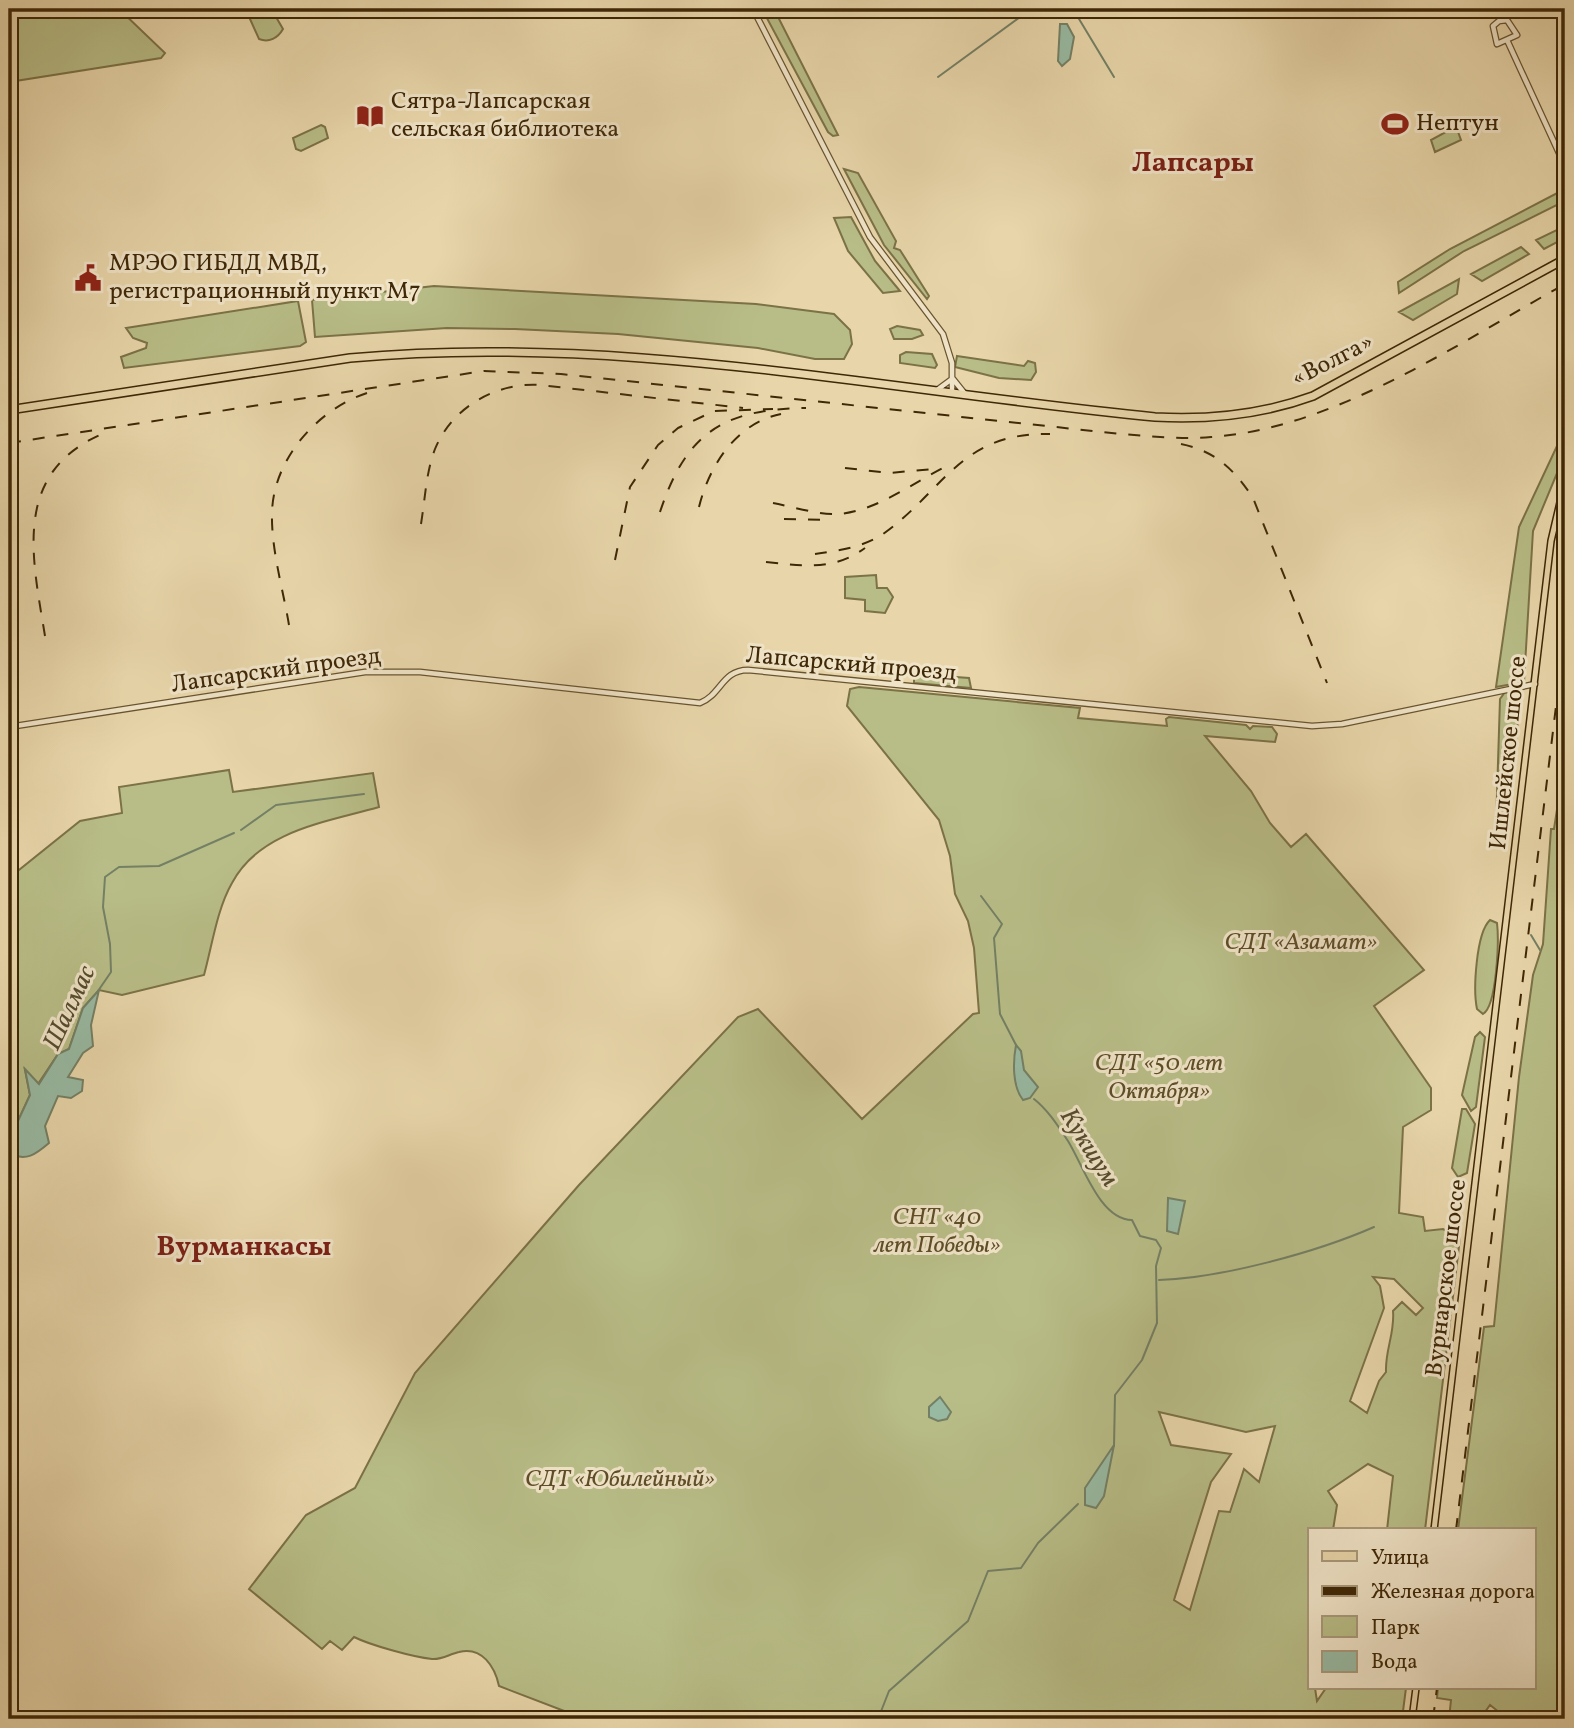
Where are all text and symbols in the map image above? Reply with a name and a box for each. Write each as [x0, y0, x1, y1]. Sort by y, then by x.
place label: Сятра-Лапсарская сельская библиотека [391, 85, 619, 147]
library icon: Сятра-Лапсарская сельская библиотека [355, 101, 385, 131]
place label: Нептун [1416, 107, 1499, 141]
sports icon: Нептун [1380, 109, 1410, 139]
district label: Лапсары [1132, 144, 1254, 183]
place label: МРЭО ГИБДД МВД, регистрационный пункт М7 [109, 247, 421, 309]
public building icon: МРЭО ГИБДД МВД, регистрационный пункт М7 [73, 263, 103, 293]
street label: «Волга» [1286, 326, 1380, 396]
street label: Лапсарский проезд [169, 639, 383, 703]
street label: Лапсарский проезд [744, 639, 958, 691]
street label: Ишлейское шоссе [1482, 654, 1536, 852]
park label: СДТ «Азамат» [1225, 926, 1377, 960]
water label: Шалмас [35, 959, 105, 1056]
park label: СДТ «50 лет Октября» [1095, 1047, 1223, 1109]
water label: Кукшум [1051, 1101, 1127, 1195]
street label: Вурнарское шоссе [1418, 1177, 1476, 1379]
park label: СНТ «40 лет Победы» [872, 1201, 1001, 1263]
district label: Вурманкасы [157, 1228, 331, 1267]
park label: СДТ «Юбилейный» [525, 1463, 715, 1497]
legend [1308, 1528, 1536, 1690]
text: Улица [1371, 1544, 1429, 1573]
text: Железная дорога [1371, 1578, 1535, 1607]
text: Парк [1371, 1614, 1420, 1643]
text: Вода [1371, 1648, 1418, 1677]

